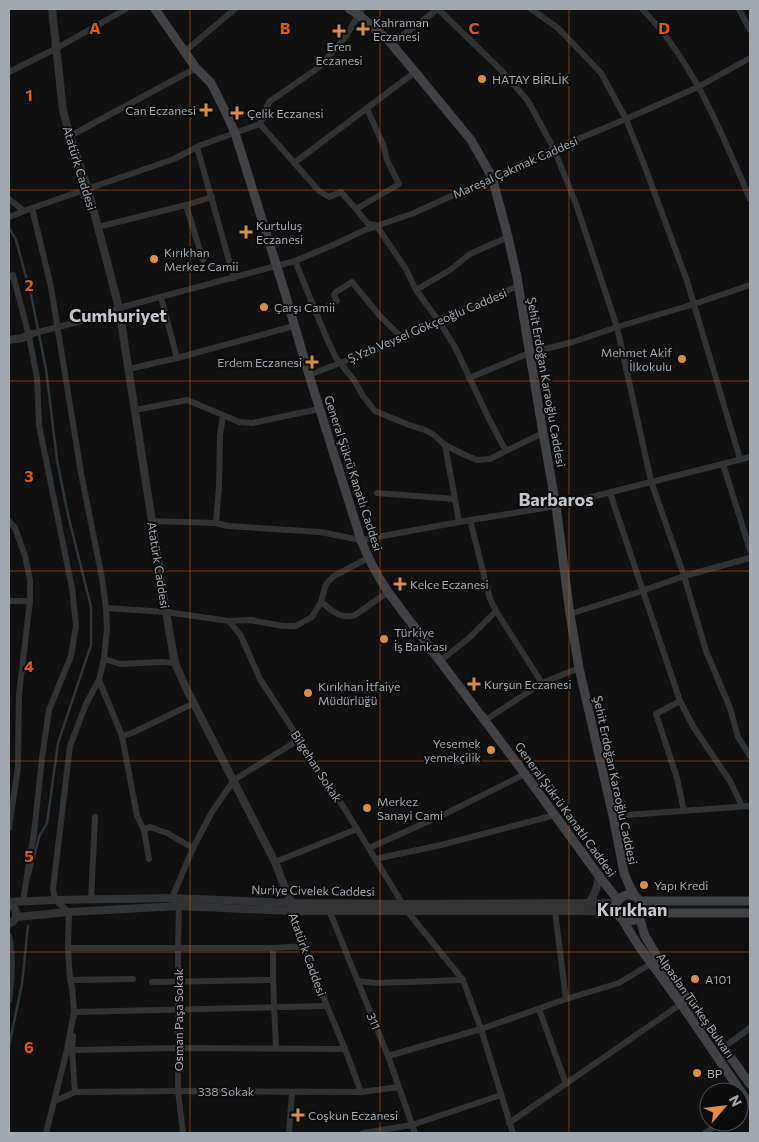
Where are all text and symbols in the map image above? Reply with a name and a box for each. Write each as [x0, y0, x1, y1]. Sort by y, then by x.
place label: Kahraman Eczanesi [373, 15, 429, 43]
text: A [89, 18, 101, 37]
text: B [280, 18, 291, 37]
text: C [469, 18, 480, 37]
text: D [658, 18, 670, 37]
marker: Kahraman Eczanesi [357, 23, 369, 35]
marker: Eren Eczanesi [333, 25, 345, 37]
place label: Eren Eczanesi [315, 39, 363, 67]
place label: HATAY BİRLİK [492, 72, 570, 86]
marker: HATAY BİRLİK [476, 73, 488, 85]
text: 1 [25, 85, 33, 104]
place label: Can Eczanesi [125, 103, 196, 117]
marker: Can Eczanesi [200, 104, 212, 116]
place label: Çelik Eczanesi [247, 106, 324, 120]
marker: Çelik Eczanesi [231, 107, 243, 119]
street label: Atatürk Caddesi [61, 124, 99, 212]
street label: Mareşal Çakmak Caddesi [450, 133, 580, 201]
place label: Kurtuluş Eczanesi [256, 218, 303, 246]
marker: Kurtuluş Eczanesi [240, 226, 252, 238]
place label: Kırıkhan Merkez Camii [164, 245, 239, 273]
marker: Kırıkhan Merkez Camii [148, 253, 160, 265]
text: 2 [24, 275, 34, 294]
street label: Ş.Yzb Veysel Gökçeoğlu Caddesi [345, 285, 509, 365]
street label: Şehit Erdoğan Karaoğlu Caddesi [525, 296, 569, 468]
place label: Çarşı Camii [274, 300, 335, 314]
marker: Çarşı Camii [258, 301, 270, 313]
district label: Cumhuriyet [69, 304, 167, 326]
place label: Mehmet Akif İlkokulu [601, 345, 672, 373]
marker: Mehmet Akif İlkokulu [676, 353, 688, 365]
place label: Erdem Eczanesi [217, 355, 302, 369]
marker: Erdem Eczanesi [306, 356, 318, 368]
street label: General Şükrü Kanatlı Caddesi [322, 393, 386, 553]
text: 3 [24, 466, 34, 485]
district label: Barbaros [518, 488, 594, 510]
street label: Atatürk Caddesi [145, 521, 173, 609]
place label: Kelce Eczanesi [410, 577, 489, 591]
marker: Kelce Eczanesi [394, 578, 406, 590]
place label: Türkiye İş Bankası [394, 625, 447, 653]
marker: Türkiye İş Bankası [378, 633, 390, 645]
text: 4 [24, 656, 34, 675]
place label: Kurşun Eczanesi [484, 677, 572, 691]
marker: Kurşun Eczanesi [468, 678, 480, 690]
place label: Kırıkhan İtfaiye Müdürlüğü [318, 679, 400, 707]
marker: Kırıkhan İtfaiye Müdürlüğü [302, 687, 314, 699]
street label: Şehit Erdoğan Karaoğlu Caddesi [591, 694, 641, 866]
street label: Bilgehan Sokak [289, 728, 346, 805]
place label: Yesemek yemekçilik [424, 736, 481, 764]
street label: General Şükrü Kanatlı Caddesi [513, 739, 619, 879]
marker: Yesemek yemekçilik [485, 744, 497, 756]
place label: Merkez Sanayi Cami [377, 794, 443, 822]
marker: Merkez Sanayi Cami [361, 802, 373, 814]
text: 5 [24, 846, 34, 865]
place label: Yapı Kredi [654, 878, 708, 892]
marker: Yapı Kredi [638, 879, 650, 891]
street label: Nuriye Civelek Caddesi [251, 882, 375, 898]
district label: Kırıkhan [597, 898, 667, 920]
street label: Atatürk Caddesi [286, 911, 330, 997]
street label: Alpaslan Türkeş Bulvarı [654, 950, 738, 1060]
street label: Osman Paşa Sokak [171, 968, 185, 1071]
place label: A101 [705, 972, 731, 986]
marker: A101 [689, 973, 701, 985]
street label: 311 [364, 1010, 384, 1032]
text: 6 [24, 1037, 34, 1056]
place label: BP [707, 1066, 723, 1080]
marker: BP [691, 1067, 703, 1079]
north arrow [699, 1082, 749, 1132]
street label: 338 Sokak [198, 1084, 255, 1098]
text: N [726, 1092, 746, 1109]
place label: Coşkun Eczanesi [308, 1108, 398, 1122]
marker: Coşkun Eczanesi [292, 1109, 304, 1121]

